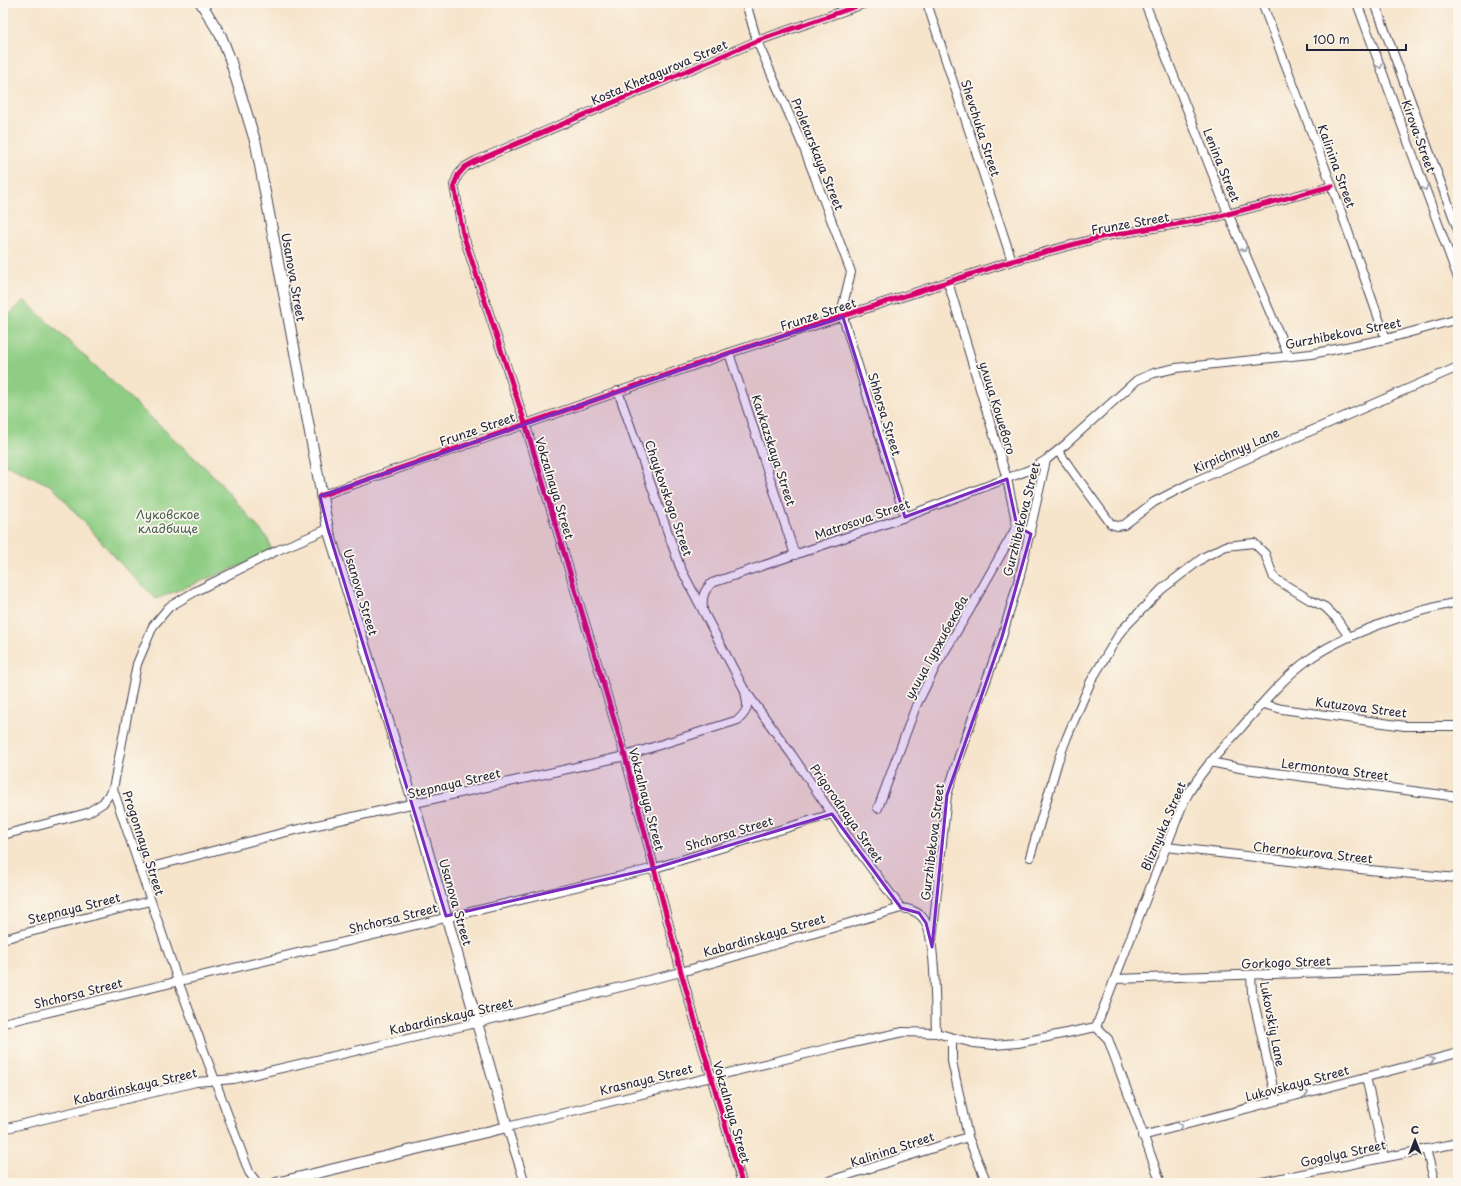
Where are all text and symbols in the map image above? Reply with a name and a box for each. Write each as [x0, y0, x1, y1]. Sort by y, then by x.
scale bar [1307, 26, 1406, 52]
text: 100 m [1313, 30, 1350, 48]
street label: Kosta Khetagurova Street [588, 35, 730, 109]
one-way arrow [1376, 62, 1384, 69]
street label: Shevchuka Street [957, 77, 1005, 179]
street label: Proletarskaya Street [787, 95, 849, 213]
street label: Kirova Street [1398, 97, 1440, 175]
street label: Kalinina Street [1314, 122, 1360, 210]
street label: Lenina Street [1199, 125, 1245, 205]
one-way arrow [1420, 184, 1429, 191]
street label: Frunze Street [1090, 207, 1171, 239]
street label: Usanova Street [277, 231, 311, 323]
one-way arrow [1239, 246, 1247, 253]
street label: Frunze Street [778, 293, 858, 335]
street label: Gurzhibekova Street [1284, 313, 1403, 353]
street label: улица Кошевого [975, 359, 1021, 457]
street label: Shhorsa Street [864, 370, 906, 458]
street label: Kavkazskaya Street [748, 392, 801, 508]
street label: Frunze Street [437, 408, 517, 450]
street label: Kirpichnyy Lane [1190, 423, 1282, 477]
street label: Vokzalnaya Street [531, 435, 579, 541]
street label: Chaykovskogo Street [641, 437, 697, 559]
street label: Gurzhibekova Street [998, 460, 1044, 578]
street label: Matrosova Street [812, 494, 912, 544]
park label: Луковское кладбище [136, 505, 200, 537]
street label: Usanova Street [339, 546, 383, 638]
street label: улица Гуржибекова [900, 592, 972, 702]
street label: Kutuzova Street [1314, 692, 1408, 722]
street label: Vokzalnaya Street [625, 746, 669, 853]
street label: Lermontova Street [1280, 753, 1390, 785]
street label: Prigorodnaya Street [806, 760, 888, 866]
street label: Stepnaya Street [406, 764, 502, 802]
street label: Bliznyuka Street [1136, 779, 1190, 873]
street label: Gurzhibekova Street [916, 782, 948, 901]
street label: Progonnaya Street [119, 788, 169, 898]
street label: Shchorsa Street [683, 811, 775, 855]
street label: Chernokurova Street [1252, 837, 1374, 867]
street label: Usanova Street [435, 856, 477, 948]
street label: Stepnaya Street [26, 888, 122, 928]
street label: Shchorsa Street [347, 898, 439, 938]
street label: Kabardinskaya Street [701, 909, 827, 961]
street label: Gorkogo Street [1241, 951, 1331, 973]
street label: Shchorsa Street [32, 973, 124, 1013]
street label: Lukovskiy Lane [1256, 980, 1290, 1068]
street label: Kabardinskaya Street [387, 993, 515, 1039]
one-way arrow [1428, 1056, 1435, 1065]
street label: Krasnaya Street [598, 1059, 695, 1099]
street label: Vokzalnaya Street [709, 1059, 755, 1165]
street label: Lukovskaya Street [1243, 1060, 1351, 1105]
street label: Kabardinskaya Street [71, 1063, 199, 1109]
one-way arrow [1303, 1089, 1309, 1097]
north arrow [1395, 1120, 1435, 1160]
text: С [1411, 1121, 1419, 1138]
one-way arrow [1176, 1122, 1183, 1131]
street label: Kalinina Street [848, 1127, 937, 1171]
street label: Gogolya Street [1299, 1135, 1387, 1171]

